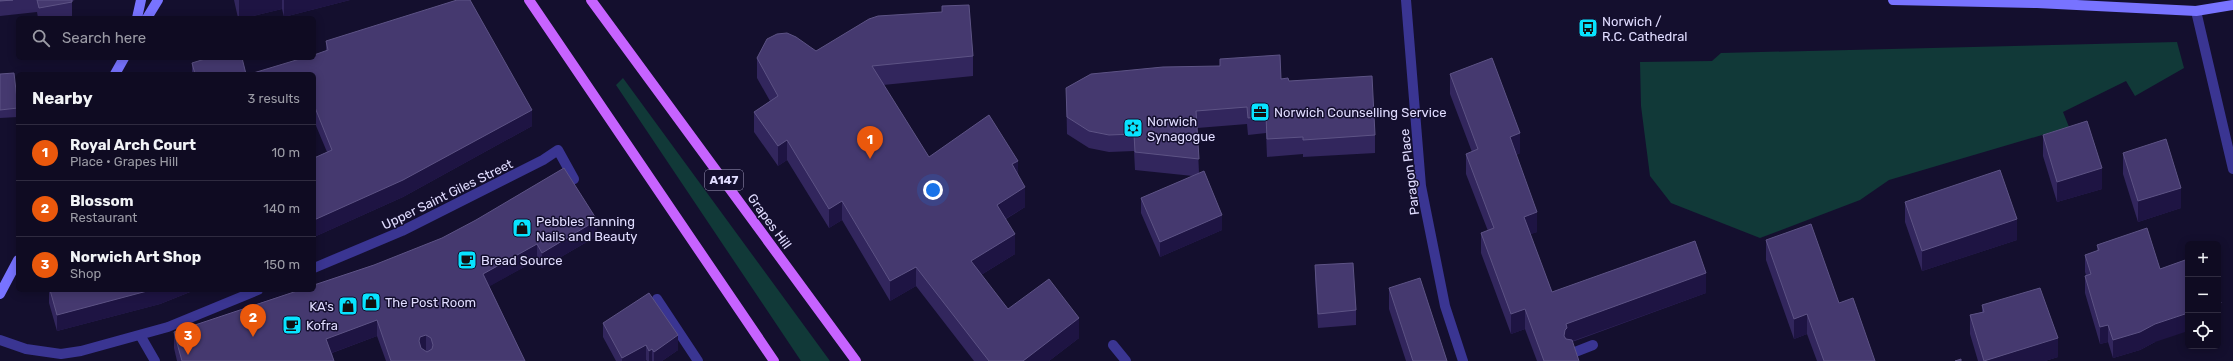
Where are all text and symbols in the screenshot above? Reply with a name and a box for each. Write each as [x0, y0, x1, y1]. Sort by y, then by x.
place label: Norwich / R.C. Cathedral [1602, 14, 1688, 44]
search box [16, 16, 316, 60]
bus stop icon: Norwich / R.C. Cathedral [1577, 17, 1599, 39]
icon: search [30, 27, 52, 49]
text: Search here [62, 29, 146, 47]
text: Nearby [32, 88, 93, 108]
text: 3 results [248, 91, 300, 106]
office icon: Norwich Counselling Service [1249, 101, 1271, 123]
place label: Norwich Counselling Service [1274, 105, 1446, 121]
place label: Norwich Synagogue [1147, 114, 1215, 145]
synagogue icon: Norwich Synagogue [1122, 117, 1144, 139]
pin: 1 [857, 126, 883, 159]
street label: Paragon Place [1397, 128, 1423, 216]
text: Royal Arch Court [70, 136, 196, 154]
text: 1 [42, 145, 48, 160]
text: 10 m [271, 145, 300, 160]
text: Place · Grapes Hill [70, 154, 178, 169]
street label: Upper Saint Giles Street [379, 156, 515, 233]
road number: A147 [705, 170, 743, 190]
your location [923, 180, 943, 200]
street label: Grapes Hill [745, 191, 795, 252]
text: Blossom [70, 192, 134, 210]
text: 2 [41, 201, 49, 216]
text: 140 m [263, 201, 300, 216]
text: Restaurant [70, 210, 137, 225]
place label: Pebbles Tanning Nails and Beauty [536, 214, 638, 244]
shop icon: Pebbles Tanning Nails and Beauty [511, 217, 533, 239]
map controls [2185, 241, 2221, 349]
button: + [2185, 241, 2221, 277]
text: Norwich Art Shop [70, 248, 201, 266]
cafe icon: Bread Source [456, 249, 478, 271]
place label: Bread Source [481, 253, 563, 268]
text: 3 [41, 257, 49, 272]
text: 150 m [264, 257, 300, 272]
text: Shop [70, 266, 101, 281]
button: − [2185, 277, 2221, 313]
shop icon: The Post Room [360, 291, 382, 313]
shop icon: KA's [337, 295, 359, 317]
place label: The Post Room [385, 295, 476, 310]
place label: KA's [309, 299, 334, 314]
pin: 2 [240, 304, 266, 337]
button: locate [2185, 313, 2221, 349]
cafe icon: Kofra [281, 314, 303, 336]
place label: Kofra [306, 318, 338, 333]
pin: 3 [175, 322, 201, 355]

